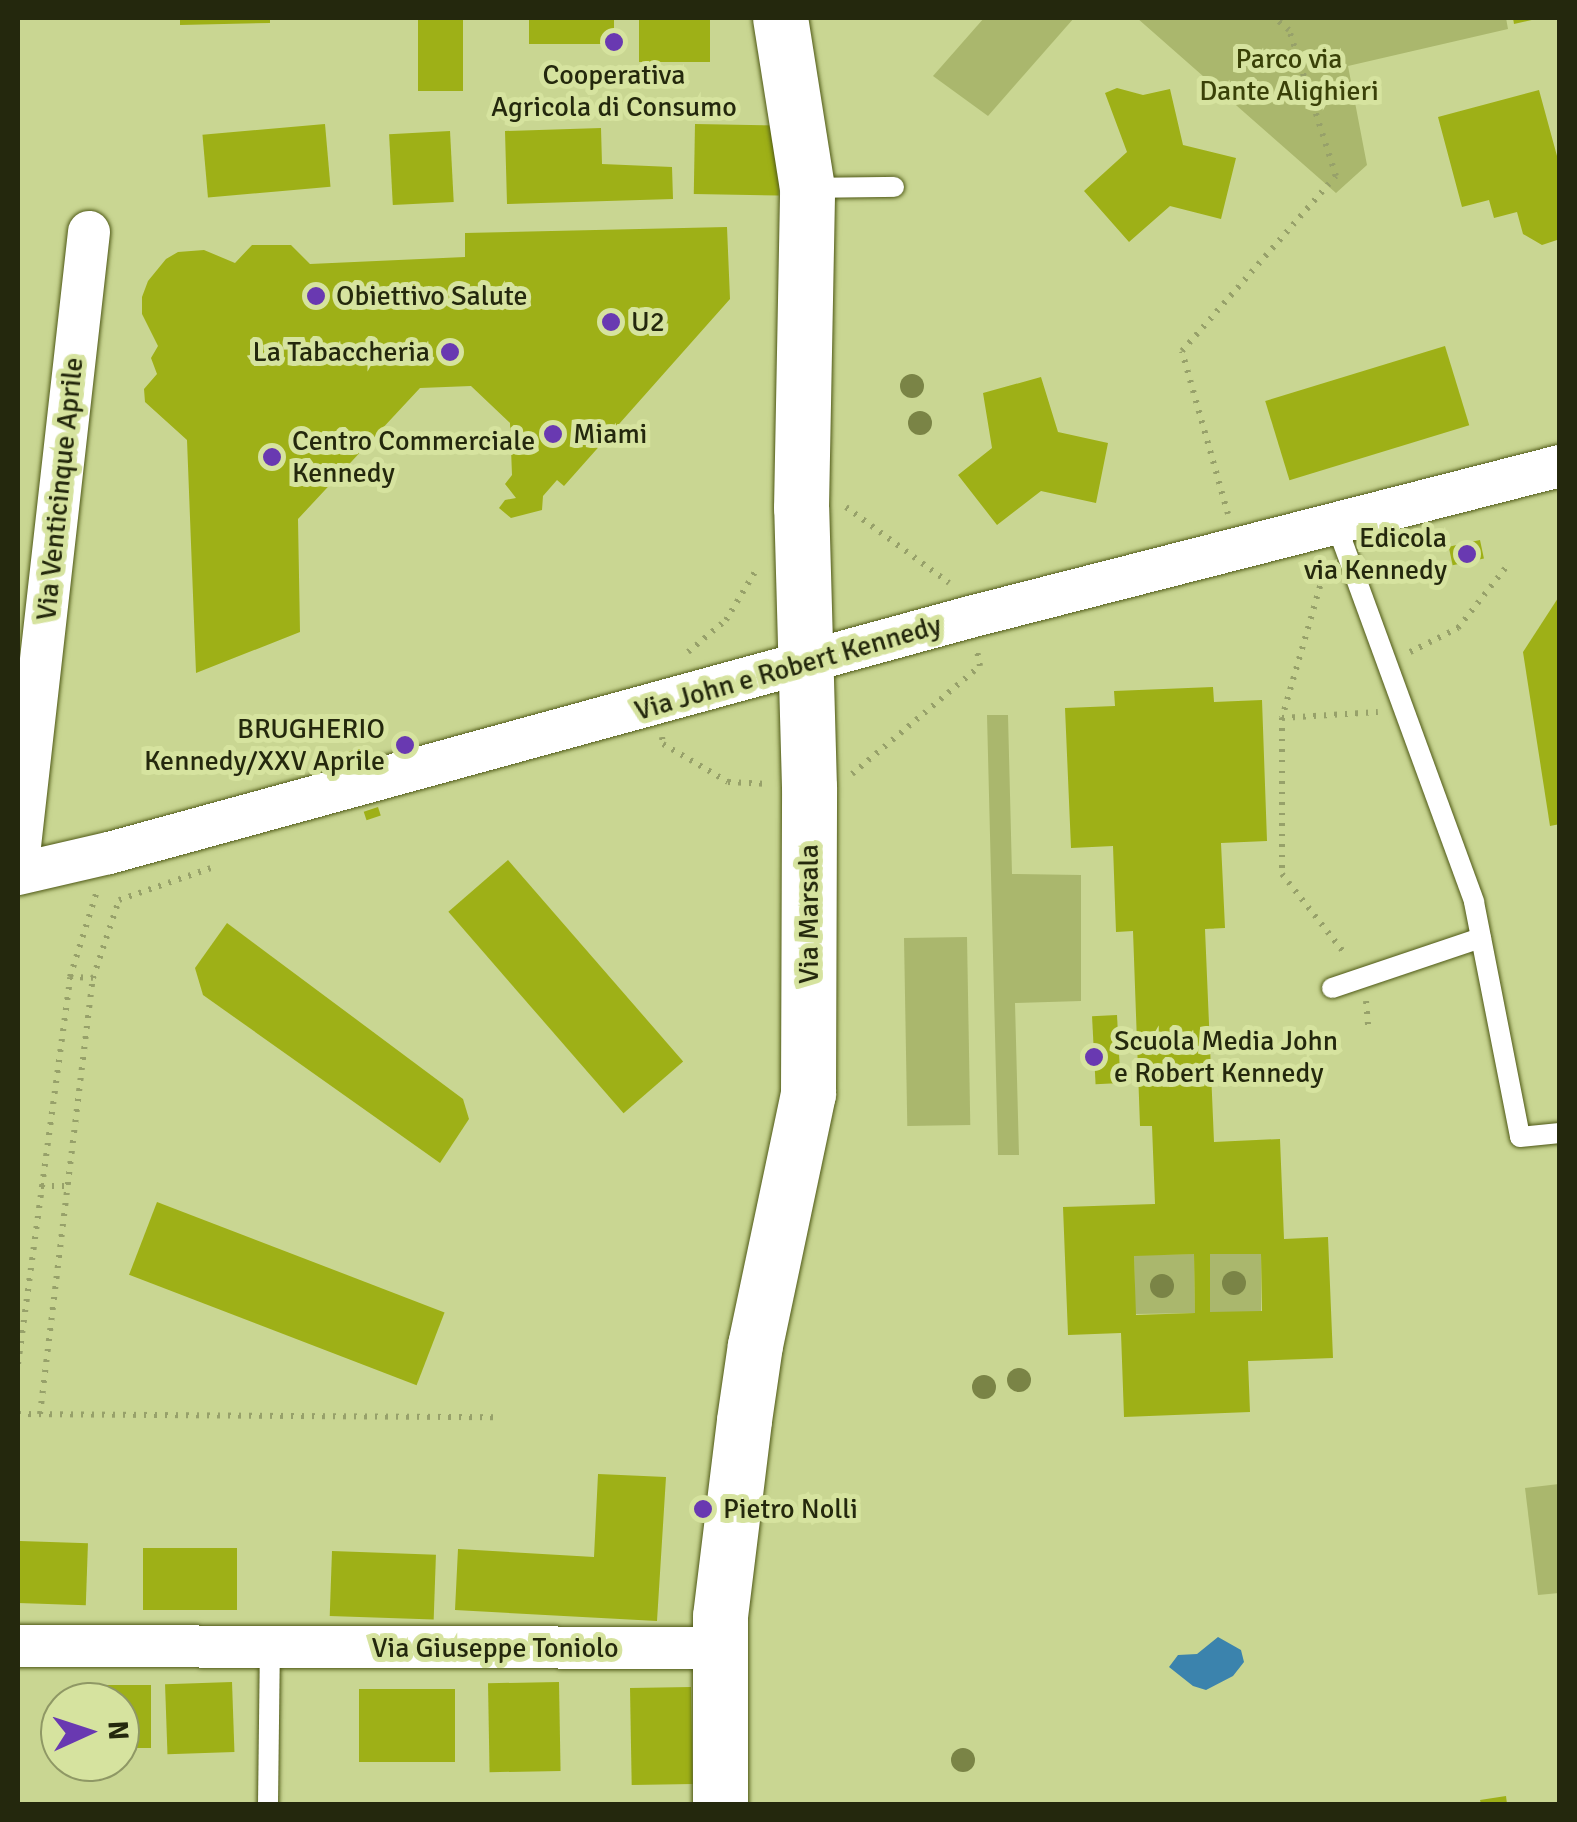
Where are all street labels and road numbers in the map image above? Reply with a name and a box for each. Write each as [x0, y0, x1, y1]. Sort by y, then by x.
street label: Via Venticinque Aprile [29, 356, 91, 622]
street label: Via John e Robert Kennedy [631, 608, 945, 728]
street label: Via Marsala [792, 844, 826, 984]
street label: Via Giuseppe Toniolo [372, 1631, 618, 1665]

